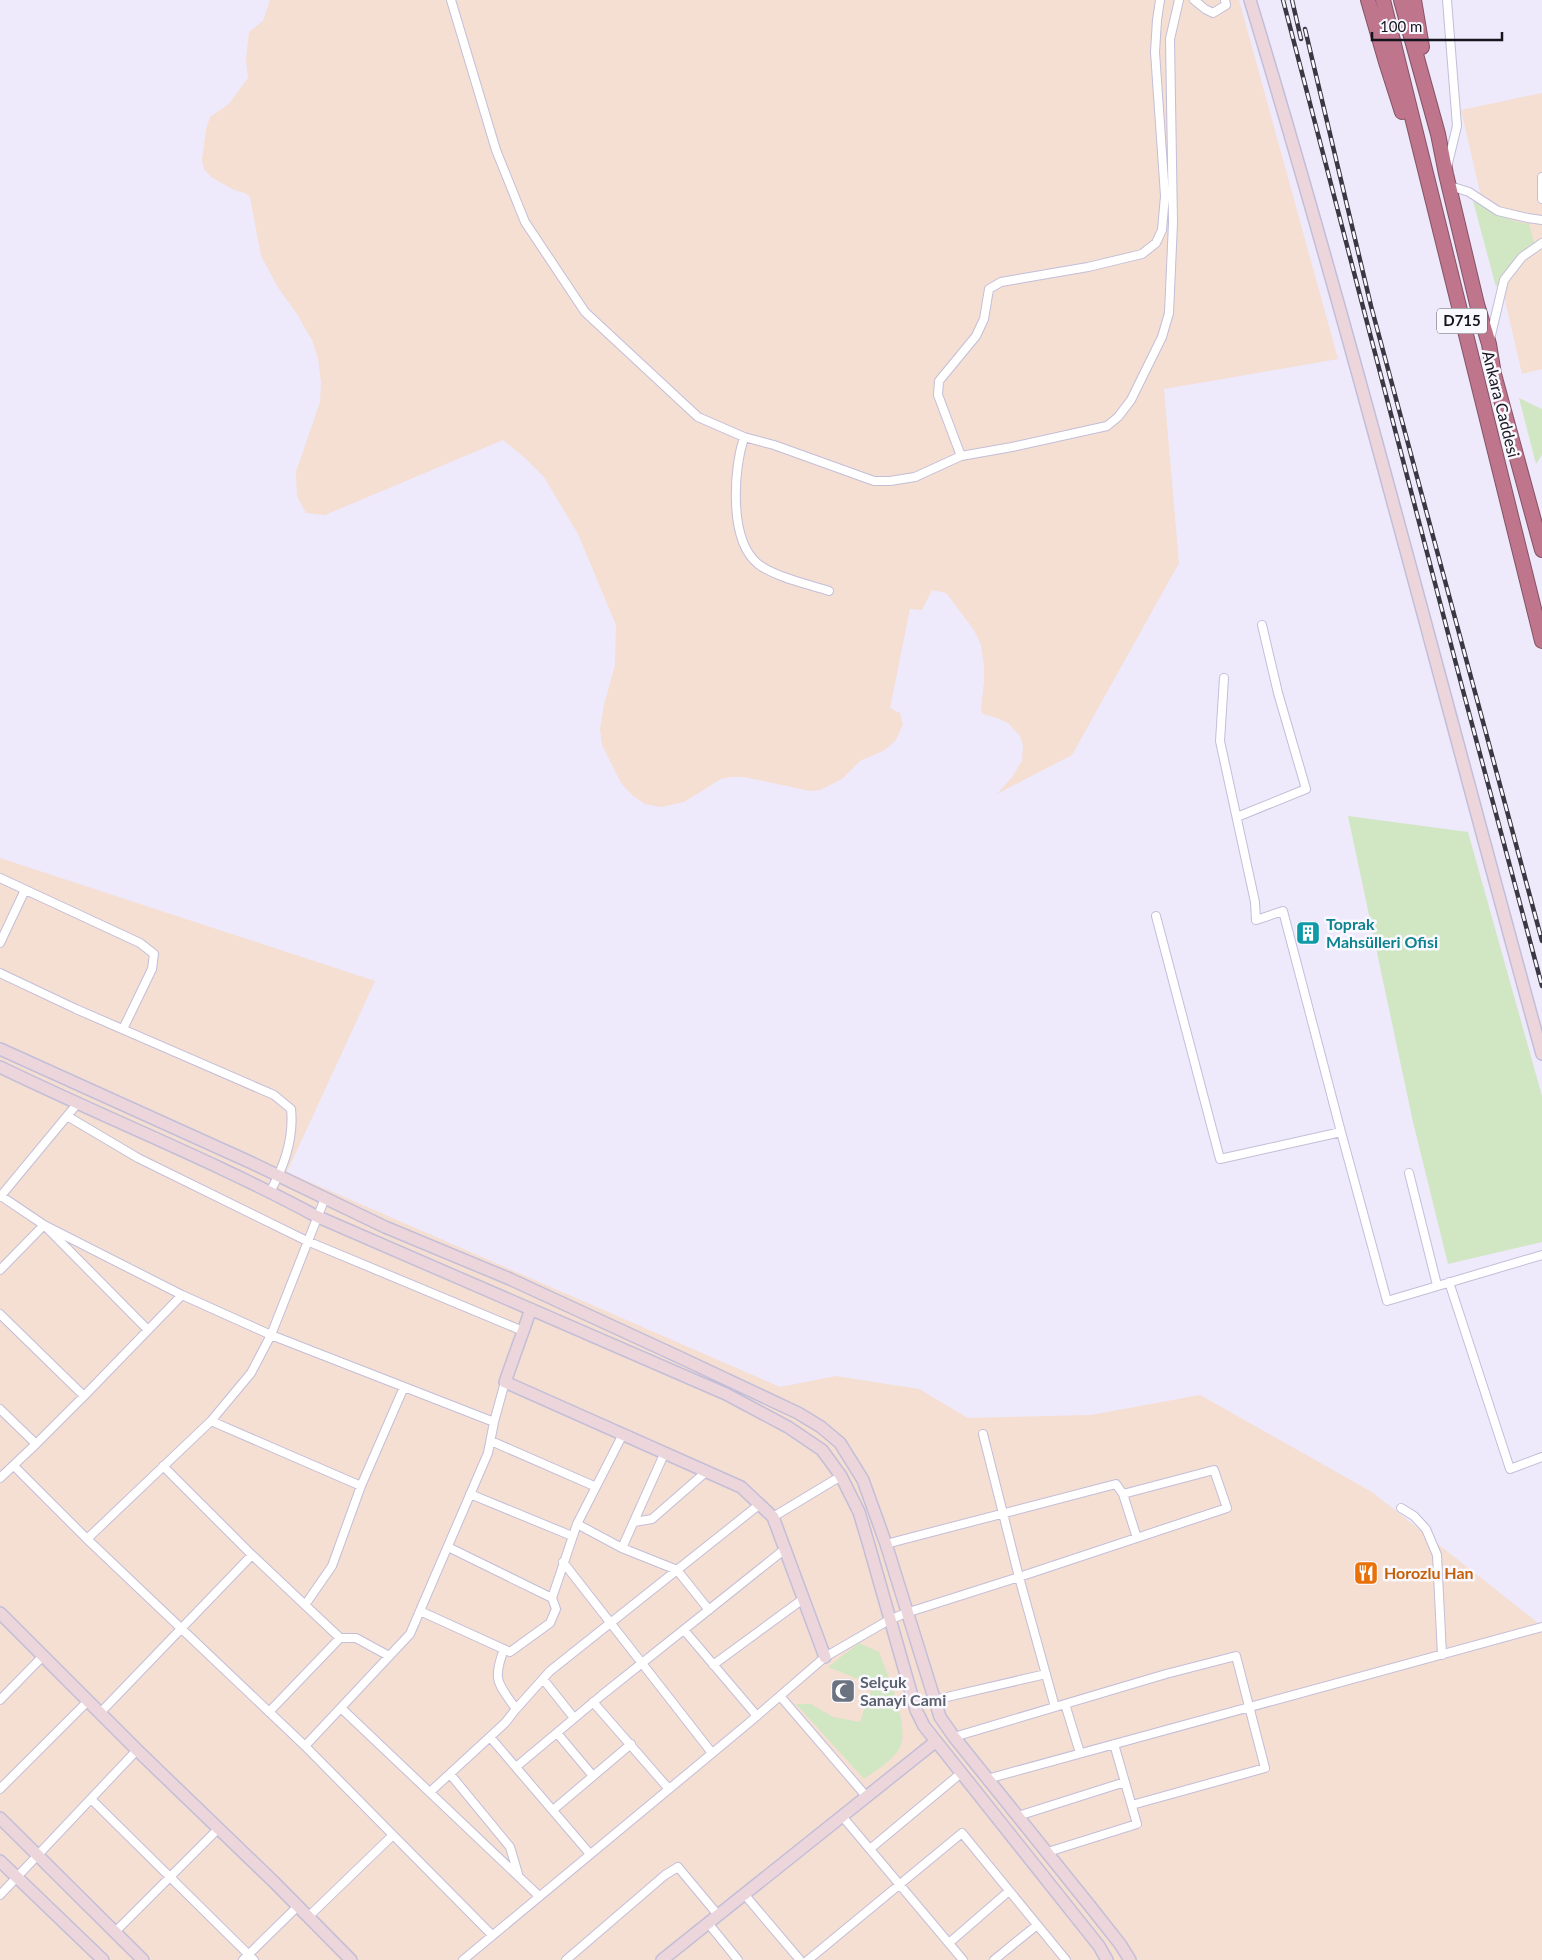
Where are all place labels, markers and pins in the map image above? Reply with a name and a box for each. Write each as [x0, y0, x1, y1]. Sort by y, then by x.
place label: Toprak Mahsülleri Ofisi [1326, 914, 1438, 951]
building icon: Toprak Mahsülleri Ofisi [1295, 920, 1321, 946]
restaurant icon: Horozlu Han [1353, 1560, 1379, 1586]
place label: Horozlu Han [1384, 1563, 1474, 1582]
place label: Selçuk Sanayi Cami [860, 1672, 946, 1709]
mosque icon: Selçuk Sanayi Cami [830, 1678, 856, 1704]

